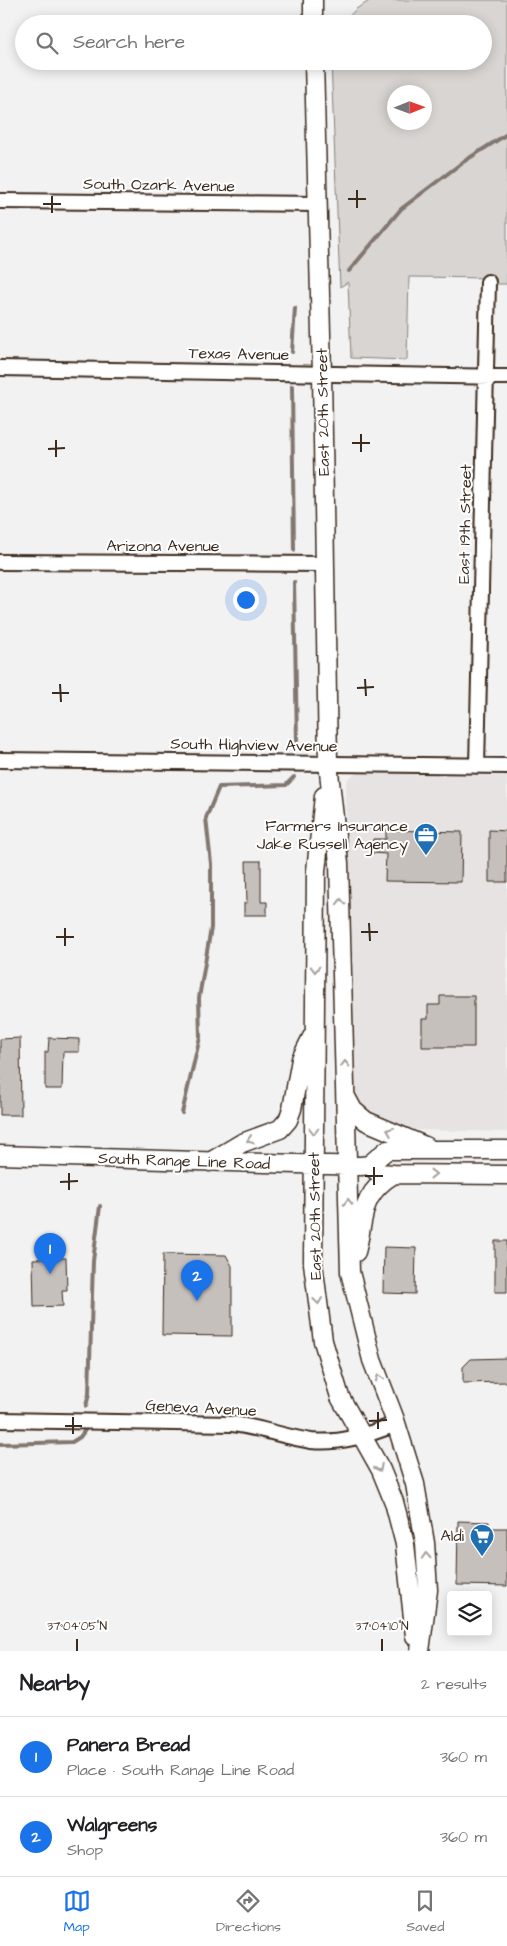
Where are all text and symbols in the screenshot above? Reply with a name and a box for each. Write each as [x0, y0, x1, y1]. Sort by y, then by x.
search box [15, 15, 492, 70]
icon: search [33, 29, 61, 57]
text: Search here [73, 29, 185, 56]
north arrow [387, 85, 432, 130]
street label: South Ozark Avenue [83, 173, 236, 197]
street label: Texas Avenue [188, 342, 290, 366]
street label: East 20th Street [311, 347, 335, 476]
street label: East 19th Street [453, 463, 477, 584]
street label: Arizona Avenue [107, 535, 220, 557]
your location [233, 587, 259, 613]
street label: South Highview Avenue [170, 733, 338, 758]
place label: Farmers Insurance Jake Russell Agency [257, 815, 408, 856]
office icon: Farmers Insurance Jake Russell Agency [413, 822, 439, 856]
one-way arrow [335, 898, 346, 906]
one-way arrow [310, 965, 320, 973]
one-way arrow [340, 1060, 350, 1068]
one-way arrow [386, 1126, 394, 1136]
one-way arrow [309, 1128, 319, 1135]
one-way arrow [246, 1134, 255, 1144]
street label: South Range Line Road [97, 1147, 271, 1176]
street label: East 20th Street [303, 1151, 327, 1280]
one-way arrow [429, 1169, 437, 1179]
one-way arrow [343, 1198, 354, 1206]
pin: 1 [34, 1233, 66, 1274]
pin: 2 [181, 1260, 213, 1301]
one-way arrow [312, 1297, 323, 1305]
one-way arrow [375, 1374, 385, 1383]
street label: Geneva Avenue [145, 1394, 257, 1422]
one-way arrow [373, 1463, 383, 1472]
supermarket icon: Aldi [469, 1523, 495, 1557]
place label: Aldi [441, 1525, 465, 1547]
one-way arrow [421, 1552, 431, 1560]
map controls [447, 1591, 492, 1636]
button: layers [447, 1591, 492, 1636]
text: 37°04'05"N [47, 1618, 108, 1635]
text: 37°04'10"N [355, 1618, 409, 1635]
text: Nearby [20, 1669, 90, 1698]
text: 2 results [421, 1673, 487, 1695]
text: Panera Bread [67, 1732, 190, 1759]
text: 1 [35, 1746, 37, 1768]
text: 360 m [440, 1746, 487, 1768]
text: Place · South Range Line Road [67, 1759, 294, 1781]
text: Walgreens [67, 1812, 157, 1839]
text: 2 [31, 1826, 41, 1848]
text: 360 m [440, 1826, 487, 1848]
text: Shop [67, 1839, 103, 1861]
tab: Map [63, 1887, 91, 1937]
tab: Directions [216, 1887, 281, 1937]
tab: Saved [406, 1887, 444, 1937]

